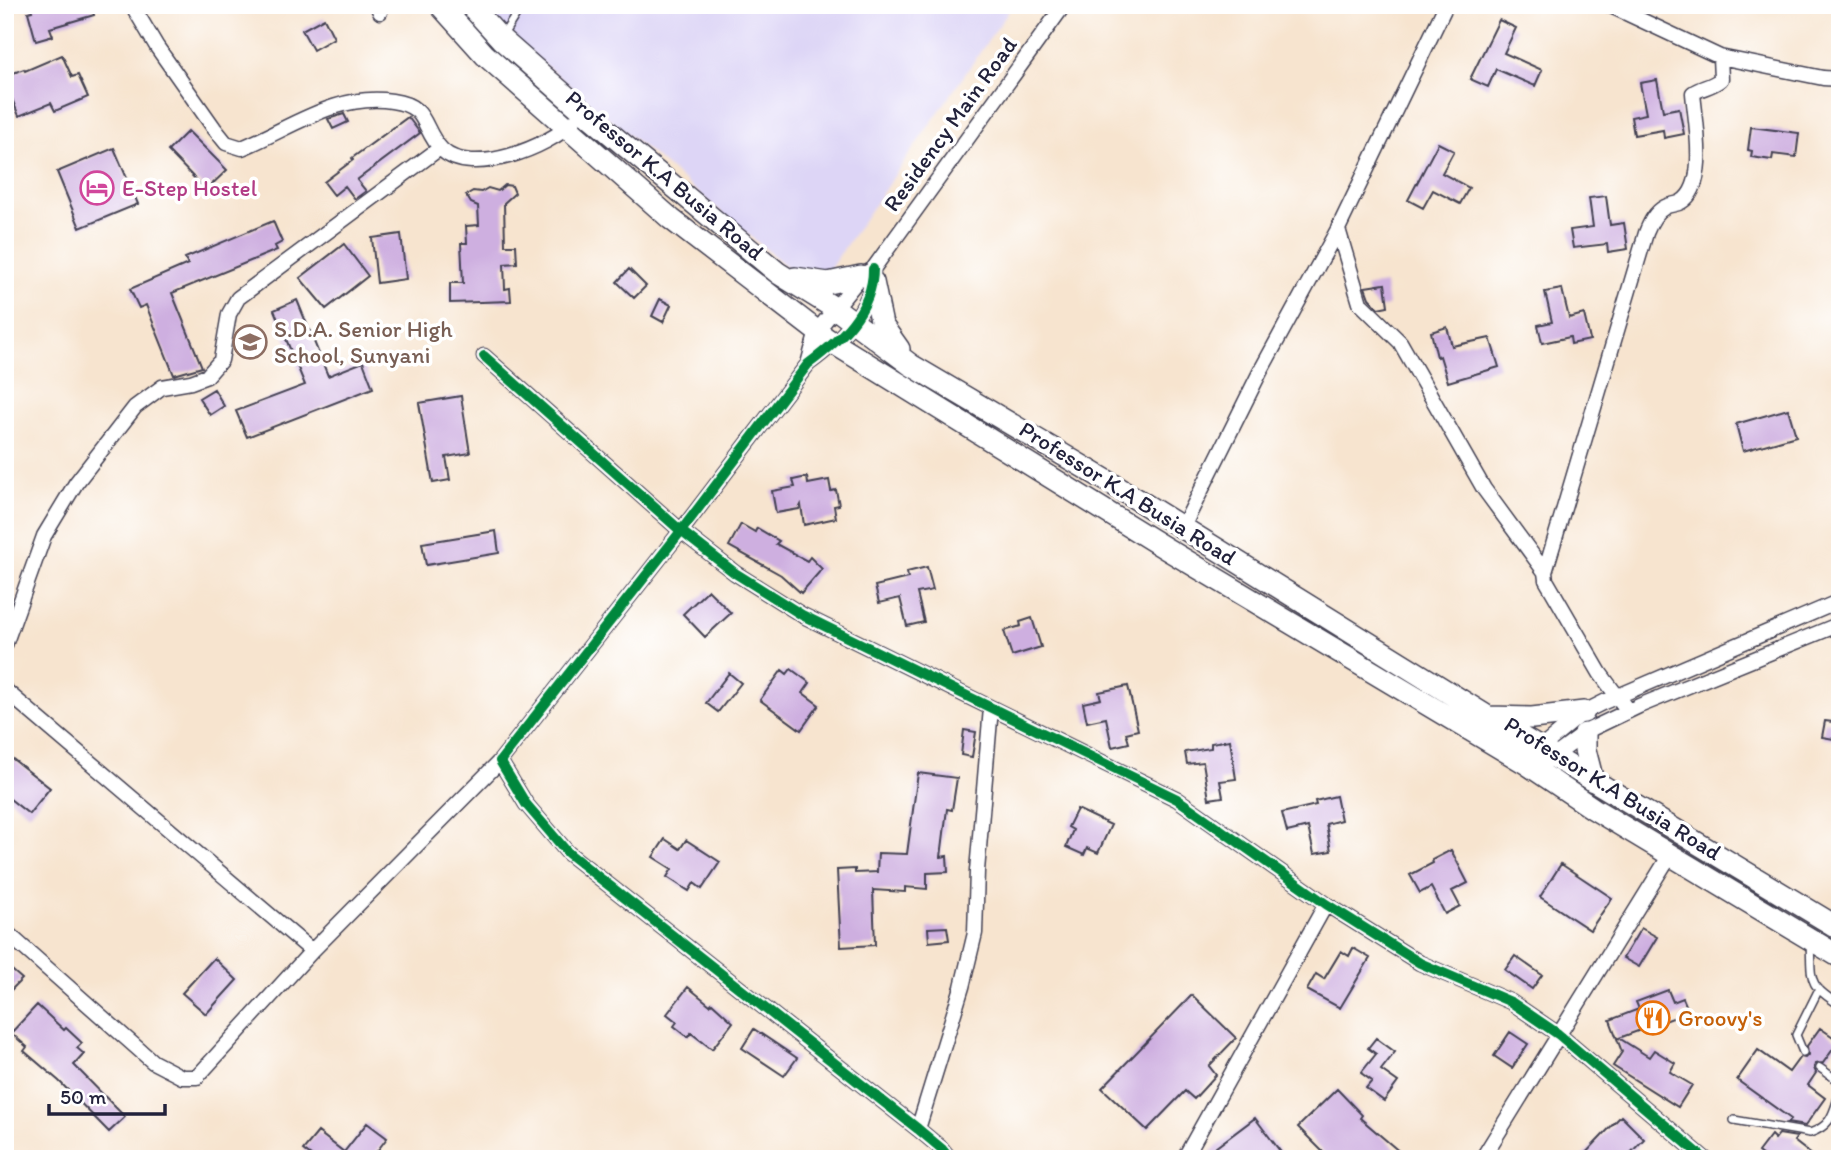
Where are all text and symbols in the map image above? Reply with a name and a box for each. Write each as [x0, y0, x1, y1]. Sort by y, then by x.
street label: Residency Main Road [877, 31, 1023, 217]
street label: Professor K.A Busia Road [560, 84, 770, 266]
hotel icon: E-Step Hostel [78, 169, 116, 207]
place label: E-Step Hostel [122, 174, 258, 202]
place label: S.D.A. Senior High School, Sunyani [274, 315, 453, 369]
school or university icon: S.D.A. Senior High School, Sunyani [231, 323, 269, 361]
street label: Professor K.A Busia Road [1014, 415, 1242, 571]
street label: Professor K.A Busia Road [1499, 710, 1727, 866]
restaurant icon: Groovy's [1634, 999, 1672, 1037]
place label: Groovy's [1678, 1004, 1763, 1032]
scale bar [49, 1073, 164, 1117]
text: 50 m [60, 1084, 107, 1109]

